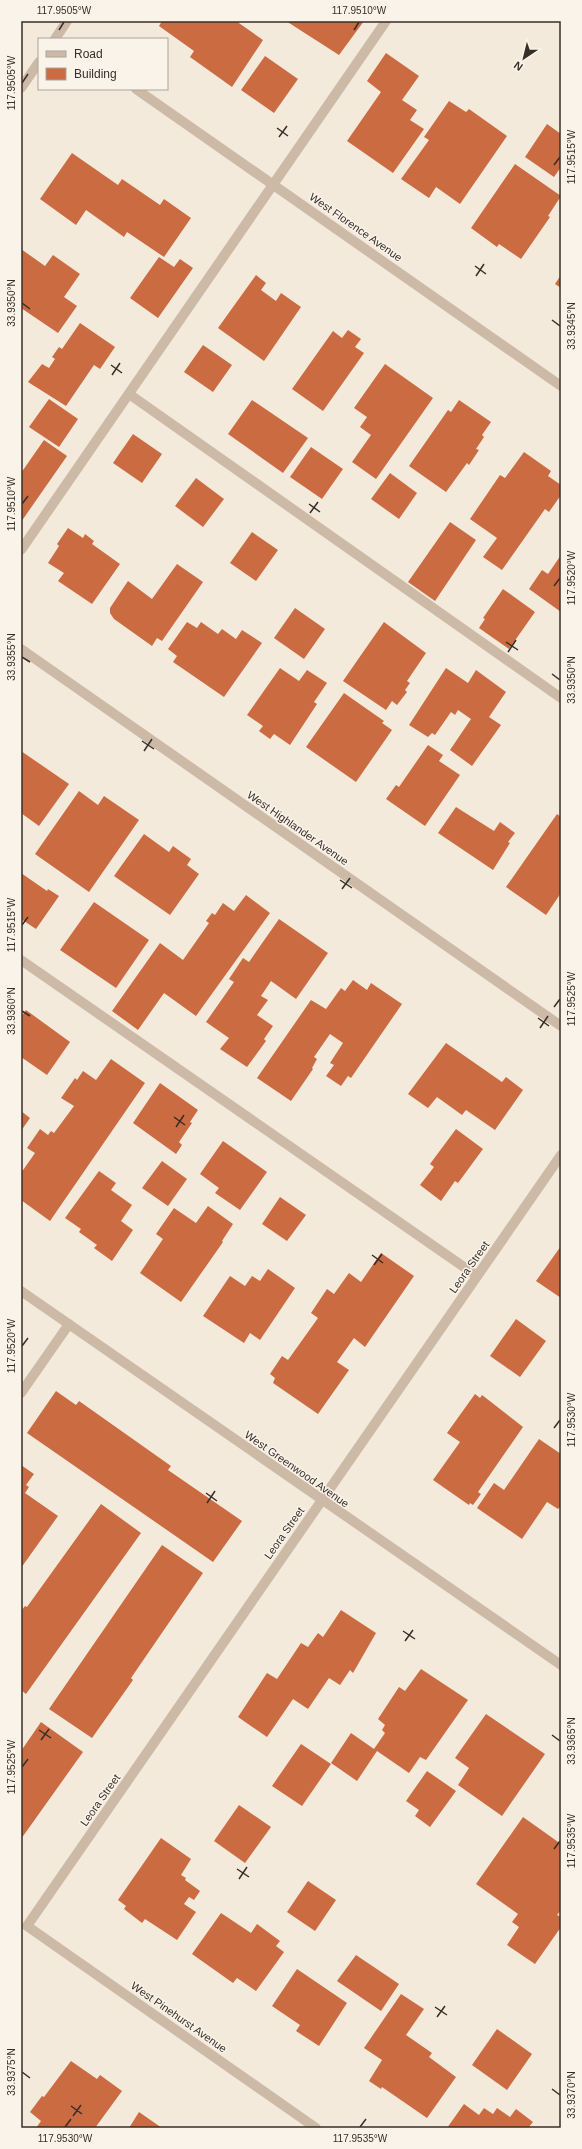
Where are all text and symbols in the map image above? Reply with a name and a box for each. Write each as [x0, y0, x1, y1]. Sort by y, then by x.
text: 117.9505°W [37, 5, 92, 16]
text: 117.9510°W [332, 5, 387, 16]
legend [38, 38, 168, 90]
north arrow [504, 38, 544, 78]
text: Road [74, 47, 103, 61]
text: 117.9505°W [6, 55, 17, 110]
text: N [512, 59, 525, 73]
text: Building [74, 67, 117, 81]
text: 117.9515°W [566, 129, 577, 184]
street label: West Florence Avenue [307, 190, 405, 264]
text: 33.9350°N [6, 279, 17, 327]
text: 33.9345°N [566, 302, 577, 350]
text: 117.9510°W [6, 476, 17, 531]
text: 117.9520°W [566, 550, 577, 605]
text: 33.9355°N [6, 633, 17, 681]
text: 33.9350°N [566, 656, 577, 704]
street label: West Highlander Avenue [245, 788, 351, 868]
text: 117.9515°W [6, 897, 17, 952]
text: 117.9525°W [566, 971, 577, 1026]
text: 33.9360°N [6, 987, 17, 1035]
street label: Leora Street [447, 1239, 491, 1295]
text: 117.9520°W [6, 1318, 17, 1373]
text: 117.9530°W [566, 1392, 577, 1447]
street label: West Greenwood Avenue [243, 1428, 351, 1510]
street label: Leora Street [262, 1505, 306, 1561]
text: 33.9365°N [566, 1717, 577, 1765]
text: 117.9525°W [6, 1739, 17, 1794]
street label: Leora Street [78, 1772, 122, 1828]
text: 117.9535°W [566, 1813, 577, 1868]
street label: West Pinehurst Avenue [129, 1979, 229, 2055]
text: 33.9375°N [6, 2048, 17, 2096]
text: 33.9370°N [566, 2071, 577, 2119]
text: 117.9530°W [38, 2133, 93, 2144]
text: 117.9535°W [333, 2133, 388, 2144]

